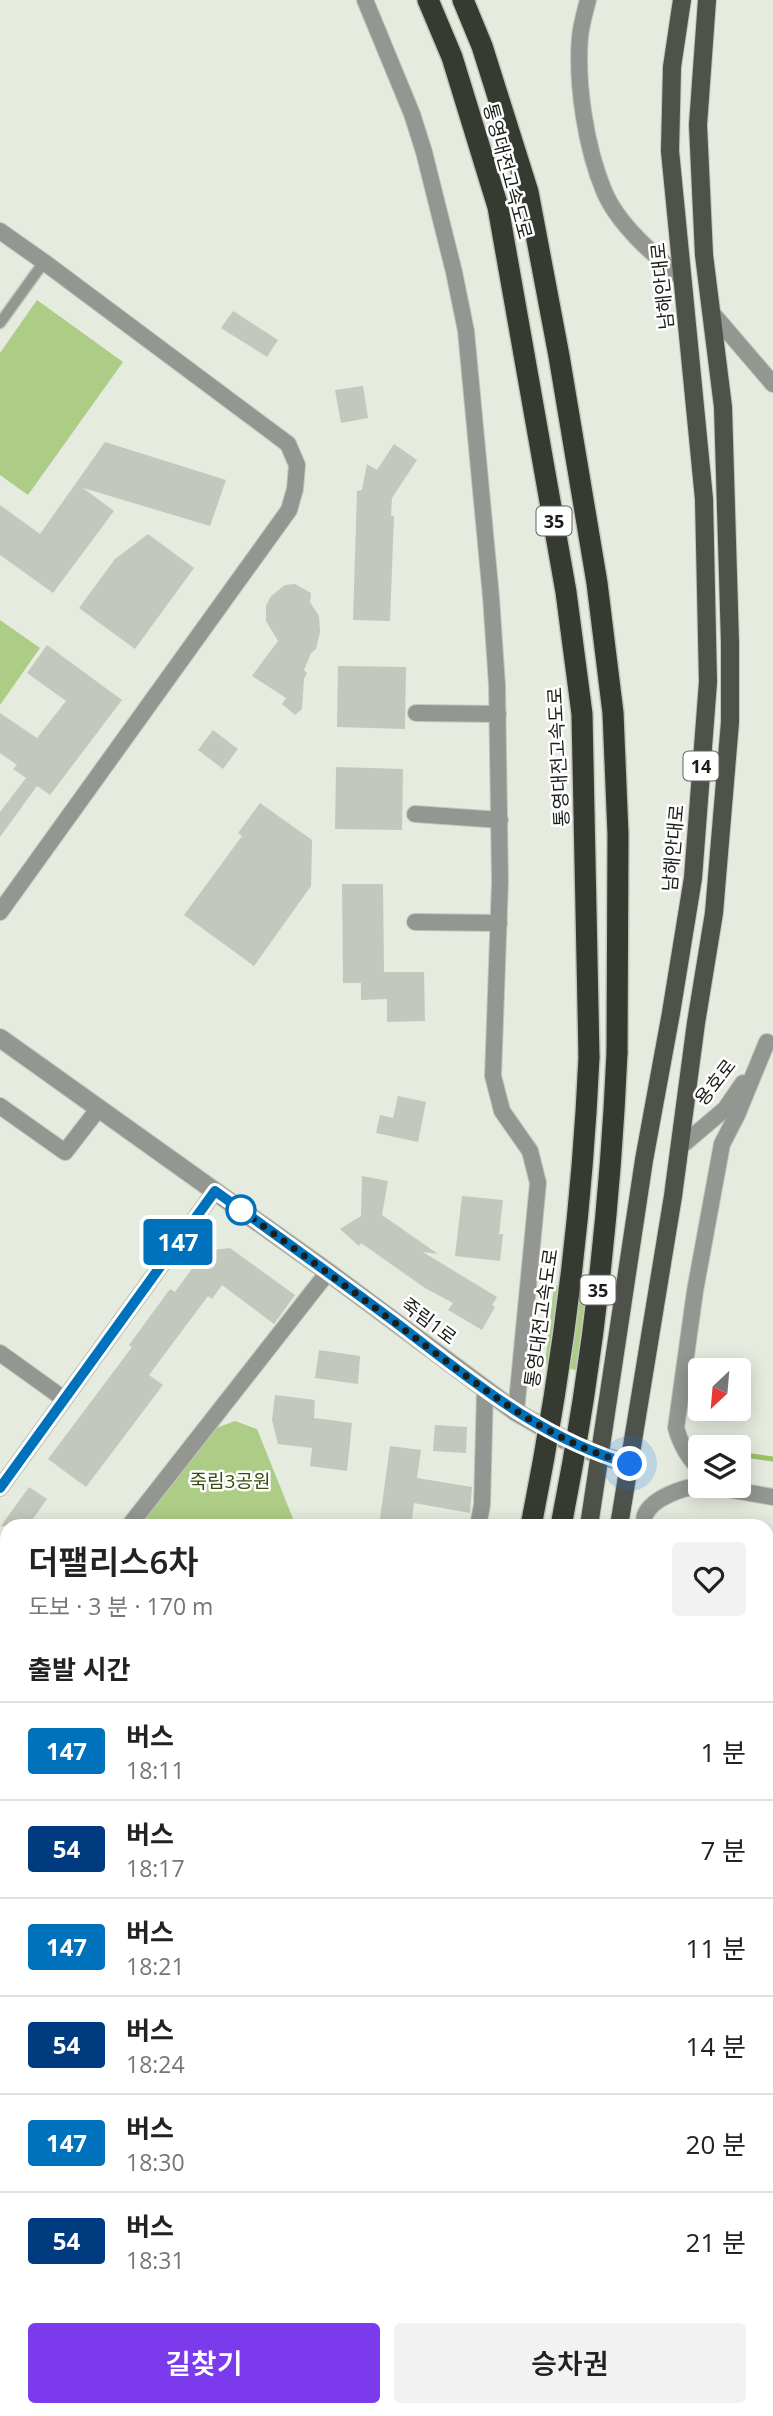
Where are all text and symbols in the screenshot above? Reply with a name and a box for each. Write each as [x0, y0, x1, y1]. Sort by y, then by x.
street label: 통영대전고속도로 [477, 100, 539, 242]
street label: 남해안대로 [645, 241, 679, 331]
road number: 35 [536, 506, 572, 536]
street label: 통영대전고속도로 [541, 686, 575, 828]
road number: 14 [684, 752, 718, 780]
street label: 남해안대로 [656, 803, 690, 893]
street label: 용호로 [689, 1053, 741, 1111]
unlabelled marker [226, 1195, 256, 1225]
line badge: 147 [138, 1219, 218, 1265]
text: 147 [157, 1225, 199, 1258]
street label: 통영대전고속도로 [518, 1247, 564, 1389]
road number: 35 [580, 1275, 616, 1304]
street label: 죽림1로 [396, 1292, 462, 1350]
north arrow [688, 1358, 751, 1421]
map controls [688, 1358, 751, 1498]
button: layers [688, 1435, 751, 1498]
your location [612, 1446, 647, 1481]
park label: 죽림3공원 [190, 1468, 270, 1494]
text: 더팰리스6차 [28, 1539, 199, 1584]
button: heart [672, 1542, 746, 1616]
text: 도보 · 3 분 · 170 m [28, 1590, 213, 1622]
text: 출발 시간 [28, 1651, 130, 1687]
text: 버스 [126, 1718, 174, 1754]
text: 147 [46, 1734, 87, 1767]
text: 1 분 [700, 1734, 746, 1770]
text: 18:11 [126, 1754, 185, 1786]
text: 버스 [126, 1816, 174, 1852]
text: 54 [53, 1832, 80, 1865]
text: 7 분 [700, 1832, 746, 1868]
text: 18:17 [126, 1852, 185, 1884]
text: 버스 [126, 1914, 174, 1950]
text: 147 [46, 1930, 87, 1963]
text: 11 분 [686, 1930, 746, 1966]
text: 18:21 [126, 1950, 185, 1982]
text: 버스 [126, 2012, 174, 2048]
text: 54 [53, 2028, 80, 2061]
text: 14 분 [686, 2028, 746, 2064]
text: 18:24 [126, 2048, 185, 2080]
text: 버스 [126, 2110, 174, 2146]
text: 147 [46, 2126, 87, 2159]
text: 20 분 [686, 2126, 746, 2162]
text: 18:30 [126, 2146, 185, 2178]
text: 버스 [126, 2208, 174, 2244]
text: 54 [53, 2224, 80, 2257]
text: 21 분 [686, 2224, 746, 2260]
text: 18:31 [126, 2244, 185, 2276]
button: 길찾기 [28, 2323, 380, 2403]
button: 승차권 [394, 2323, 746, 2403]

